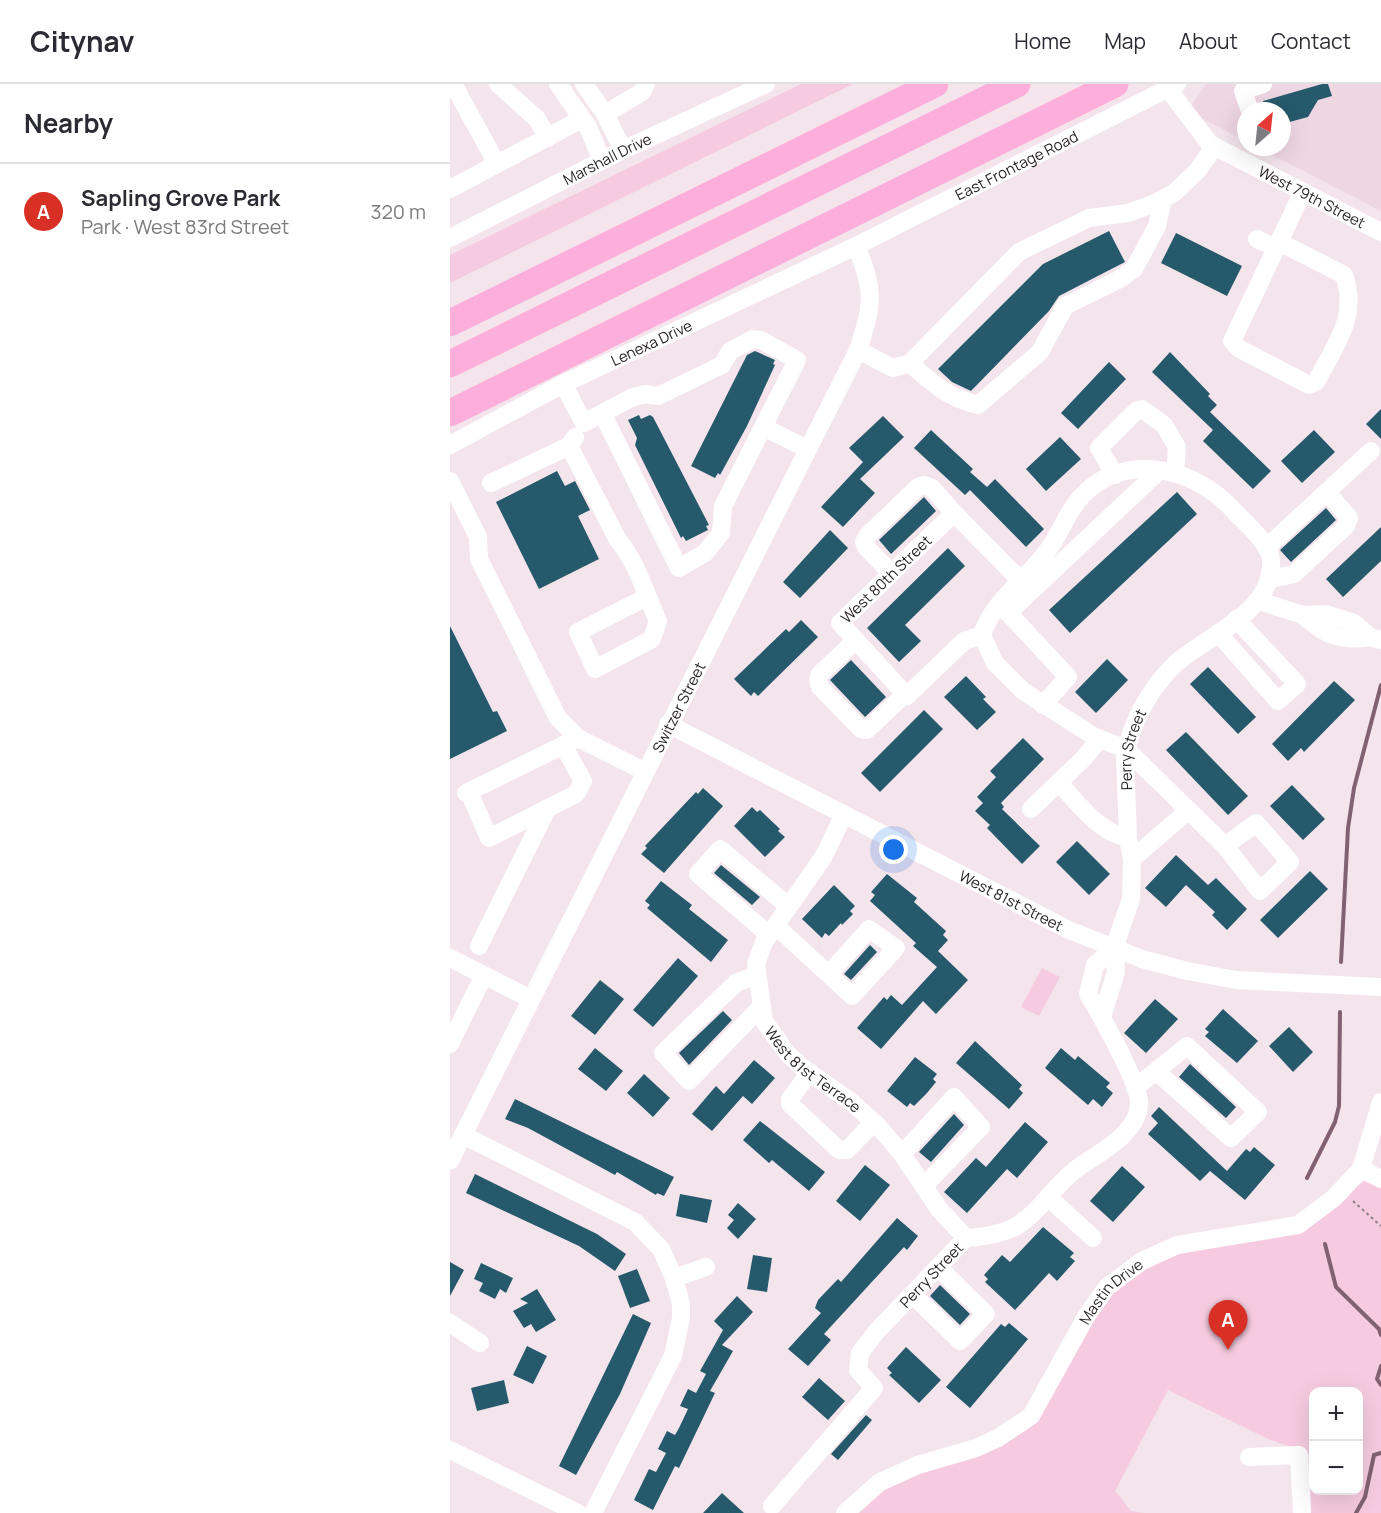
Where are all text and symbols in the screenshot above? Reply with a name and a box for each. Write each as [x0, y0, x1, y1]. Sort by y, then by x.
text: Citynav [30, 22, 134, 60]
text: Home [1014, 27, 1071, 55]
text: Map [1104, 27, 1146, 55]
text: About [1179, 27, 1238, 55]
text: Contact [1271, 27, 1351, 55]
north arrow [1237, 102, 1291, 156]
text: Nearby [24, 105, 113, 141]
street label: East Frontage Road [951, 125, 1081, 205]
street label: Marshall Drive [559, 128, 655, 189]
street label: West 79th Street [1255, 160, 1369, 233]
text: Sapling Grove Park [81, 183, 280, 213]
text: A [37, 198, 50, 225]
text: 320 m [370, 198, 426, 225]
text: Park · West 83rd Street [81, 213, 289, 240]
street label: Lenexa Drive [607, 314, 696, 371]
street label: West 80th Street [836, 530, 936, 628]
street label: Switzer Street [647, 658, 710, 756]
street label: Perry Street [1114, 705, 1151, 791]
your location [879, 835, 908, 864]
street label: West 81st Street [956, 865, 1067, 936]
street label: West 81st Terrace [760, 1022, 866, 1117]
street label: Perry Street [894, 1237, 967, 1312]
street label: Mastin Drive [1074, 1253, 1147, 1328]
pin: A [1208, 1300, 1248, 1350]
map controls [1309, 1387, 1363, 1495]
button: + [1309, 1387, 1363, 1441]
button: − [1309, 1441, 1363, 1495]

